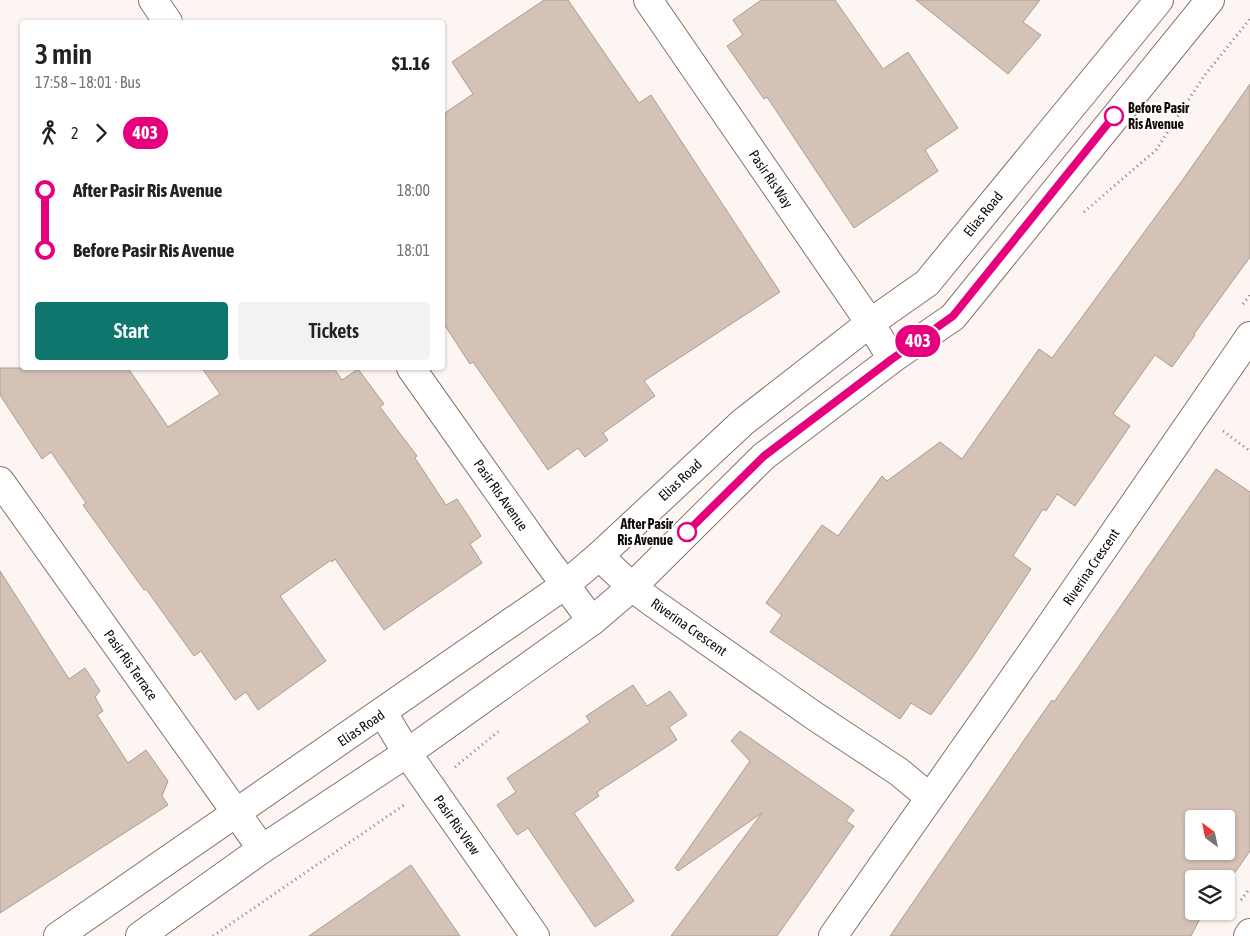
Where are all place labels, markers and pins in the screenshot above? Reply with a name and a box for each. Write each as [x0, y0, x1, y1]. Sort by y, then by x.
place label: Before Pasir Ris Avenue [1128, 100, 1190, 132]
marker: Before Pasir Ris Avenue [1104, 106, 1124, 126]
place label: After Pasir Ris Avenue [617, 516, 674, 548]
marker: After Pasir Ris Avenue [677, 522, 697, 542]

